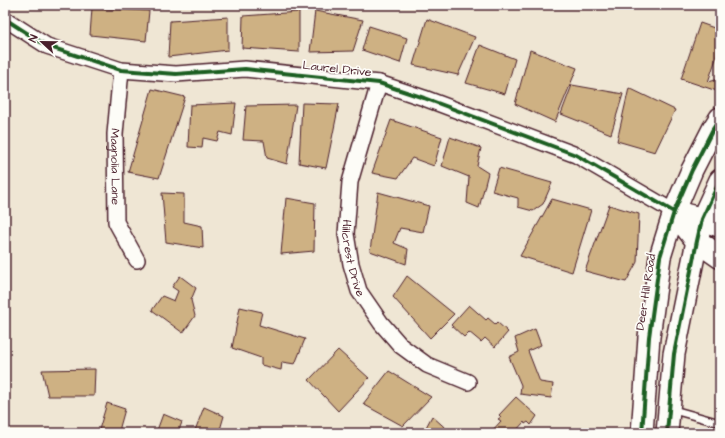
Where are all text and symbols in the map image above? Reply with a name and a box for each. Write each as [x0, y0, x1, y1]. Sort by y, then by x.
north arrow [22, 22, 62, 62]
text: N [25, 32, 41, 44]
street label: Laurel Drive [302, 57, 373, 81]
street label: Magnolia Lane [106, 128, 124, 206]
street label: Hillcrest Drive [337, 219, 369, 301]
street label: Deer Hill Road [632, 252, 660, 332]

